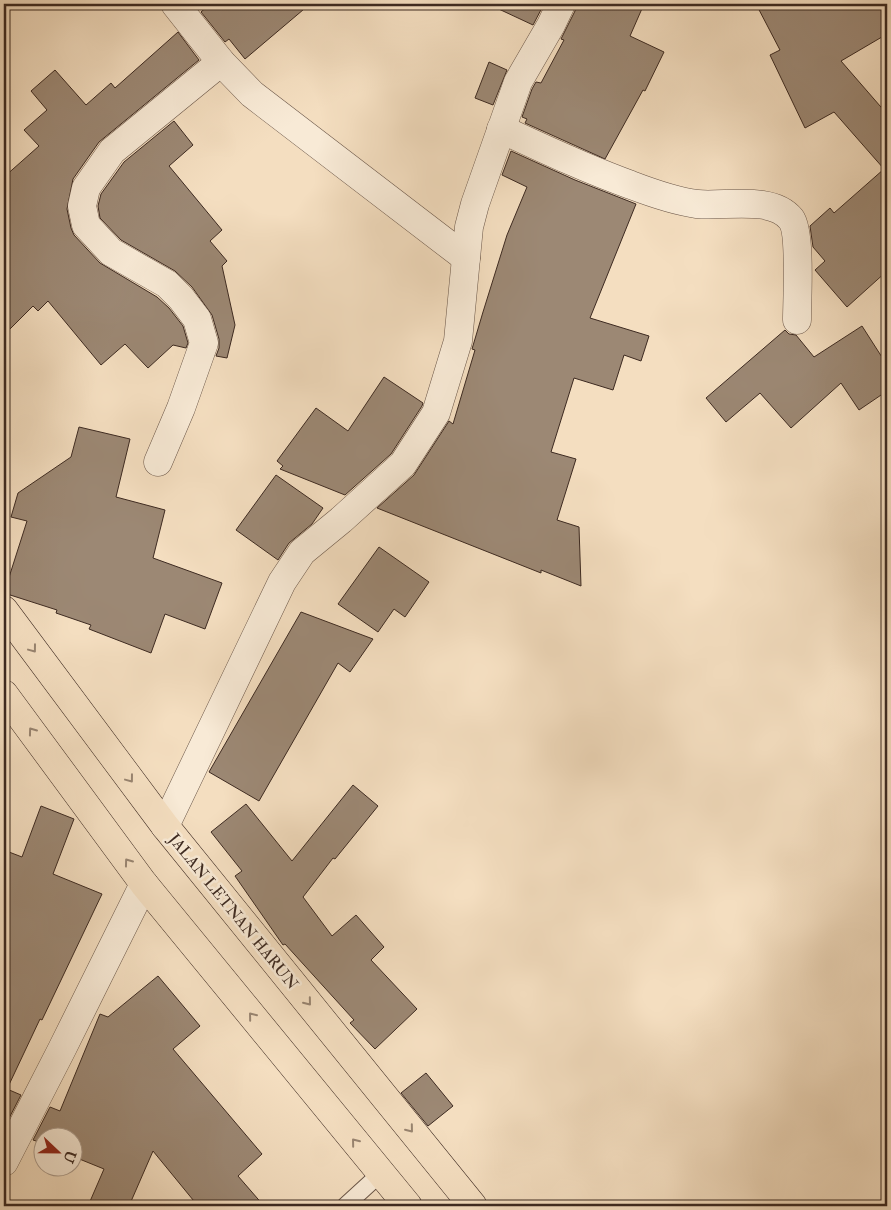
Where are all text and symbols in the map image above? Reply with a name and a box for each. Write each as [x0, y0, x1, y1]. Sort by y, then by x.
one-way arrow [27, 643, 36, 653]
one-way arrow [29, 728, 37, 737]
one-way arrow [125, 773, 133, 782]
street label: JALAN LETNAN HARUN [163, 829, 303, 995]
one-way arrow [125, 858, 134, 868]
one-way arrow [302, 997, 311, 1006]
one-way arrow [250, 1013, 258, 1022]
one-way arrow [405, 1123, 413, 1132]
north arrow [32, 1128, 82, 1178]
one-way arrow [352, 1138, 361, 1147]
text: U [59, 1148, 80, 1166]

